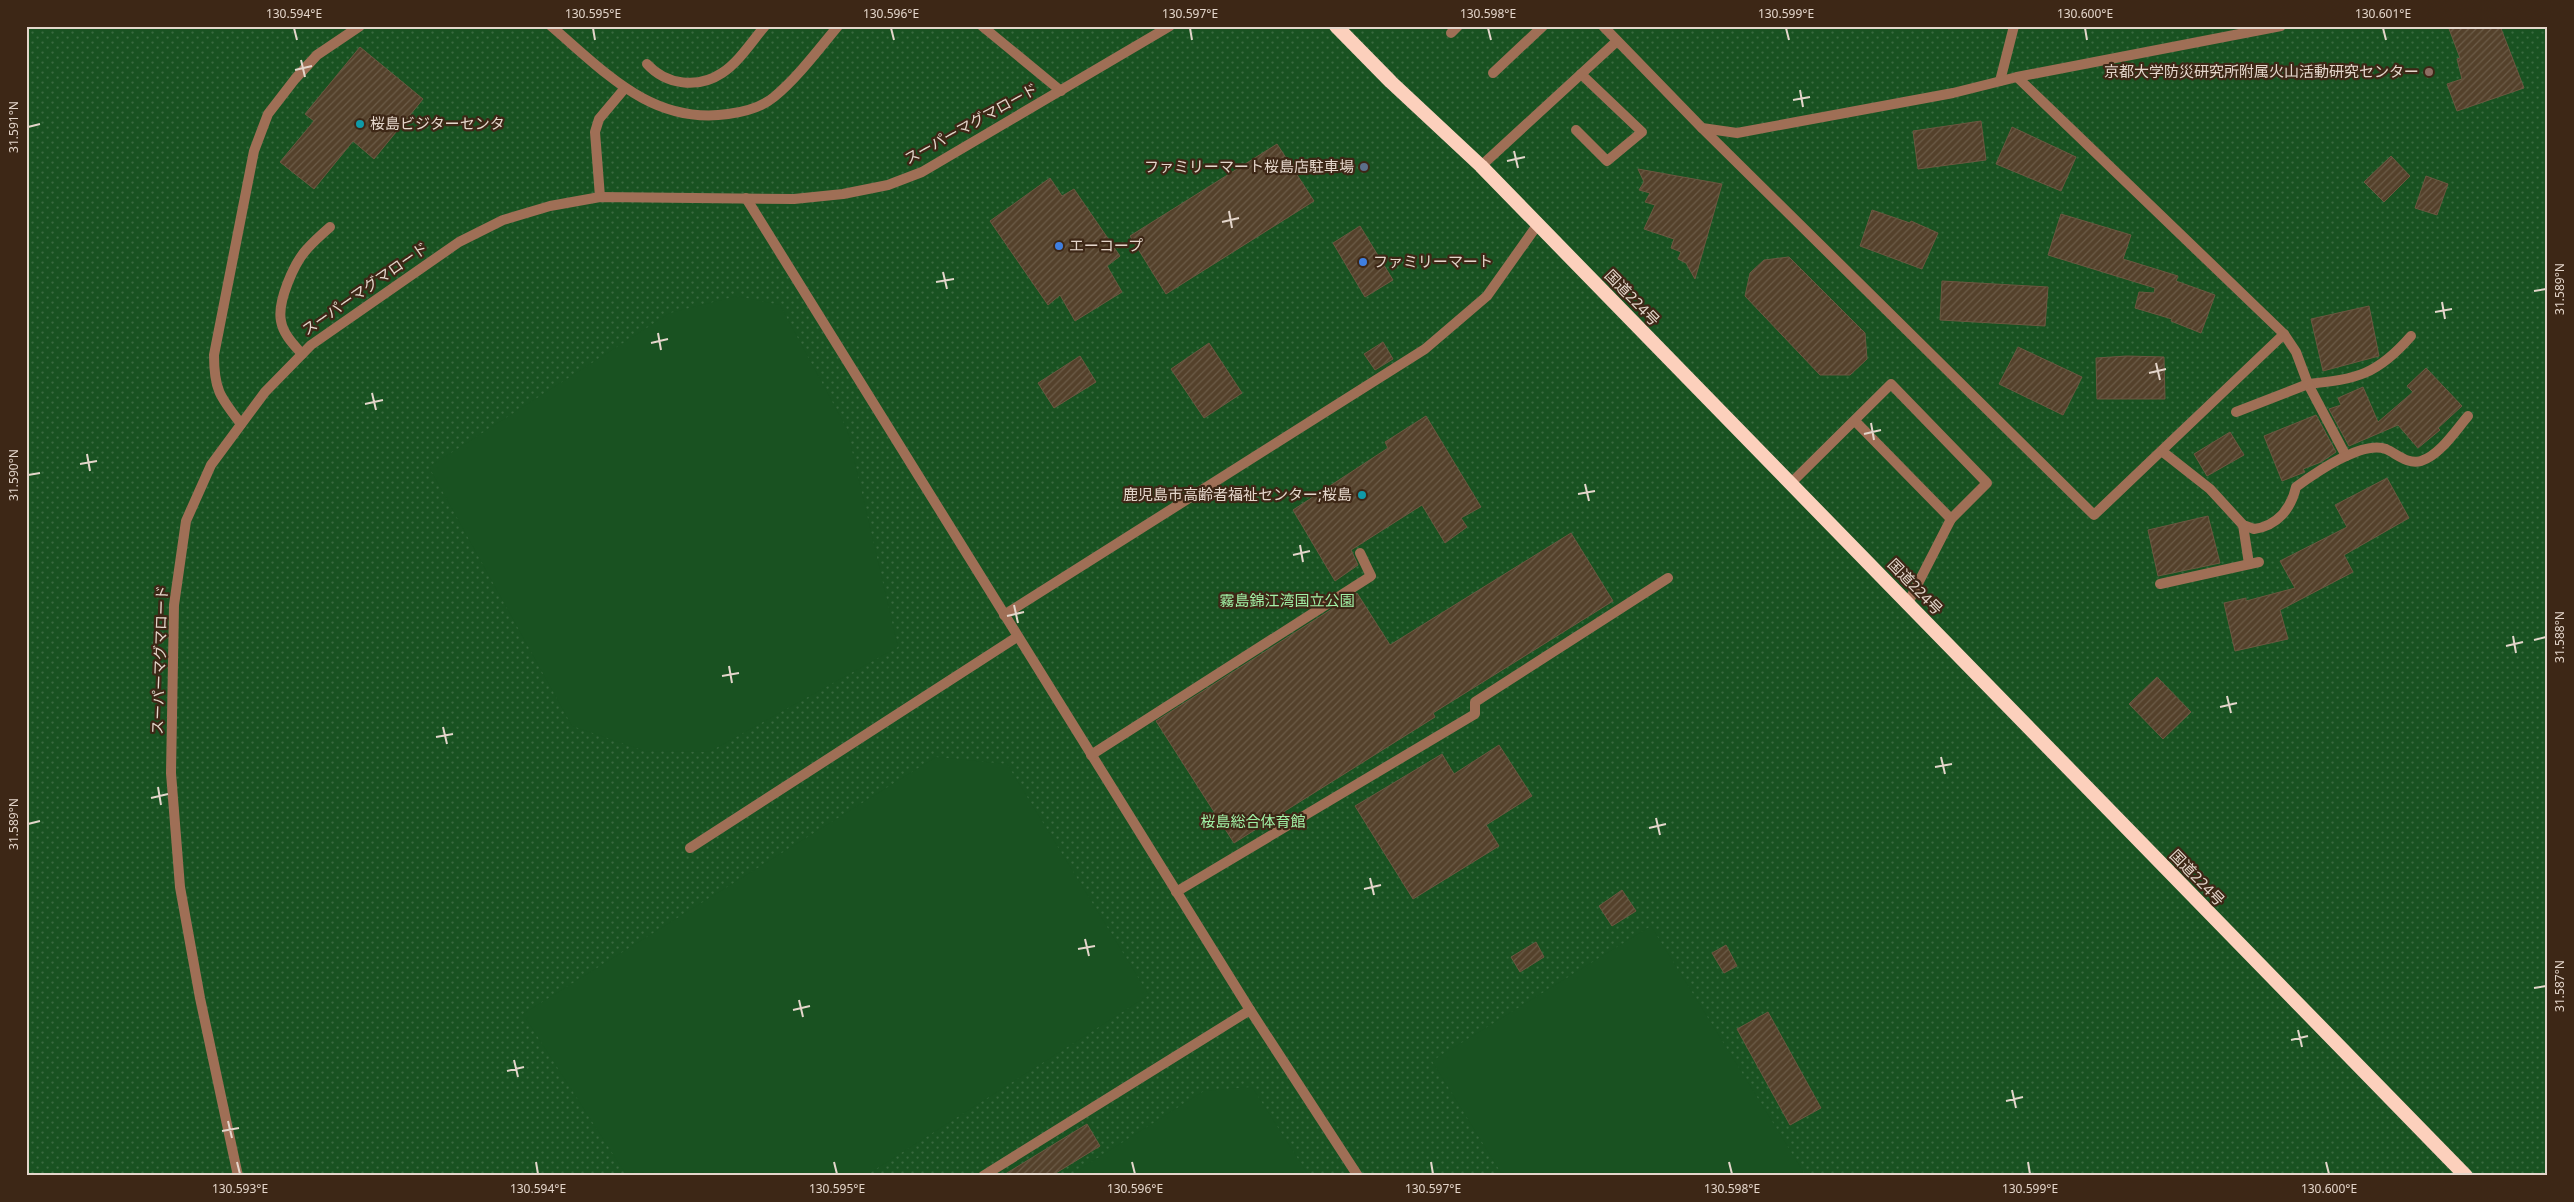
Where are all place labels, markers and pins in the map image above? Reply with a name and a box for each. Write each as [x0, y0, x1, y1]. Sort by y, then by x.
place label: 京都大学防災研究所附属火山活動研究センター [2104, 61, 2419, 81]
marker: 京都大学防災研究所附属火山活動研究センター [2423, 66, 2435, 78]
place label: 桜島ビジターセンタ [370, 113, 505, 133]
marker: 桜島ビジターセンタ [354, 118, 366, 130]
place label: ファミリーマート桜島店駐車場 [1144, 156, 1354, 176]
marker: ファミリーマート桜島店駐車場 [1358, 161, 1370, 173]
place label: エーコープ [1069, 235, 1143, 255]
marker: エーコープ [1053, 240, 1065, 252]
place label: ファミリーマート [1373, 251, 1493, 271]
marker: ファミリーマート [1357, 256, 1369, 268]
place label: 鹿児島市高齢者福祉センター;桜島 [1123, 484, 1352, 504]
marker: 鹿児島市高齢者福祉センター;桜島 [1356, 489, 1368, 501]

